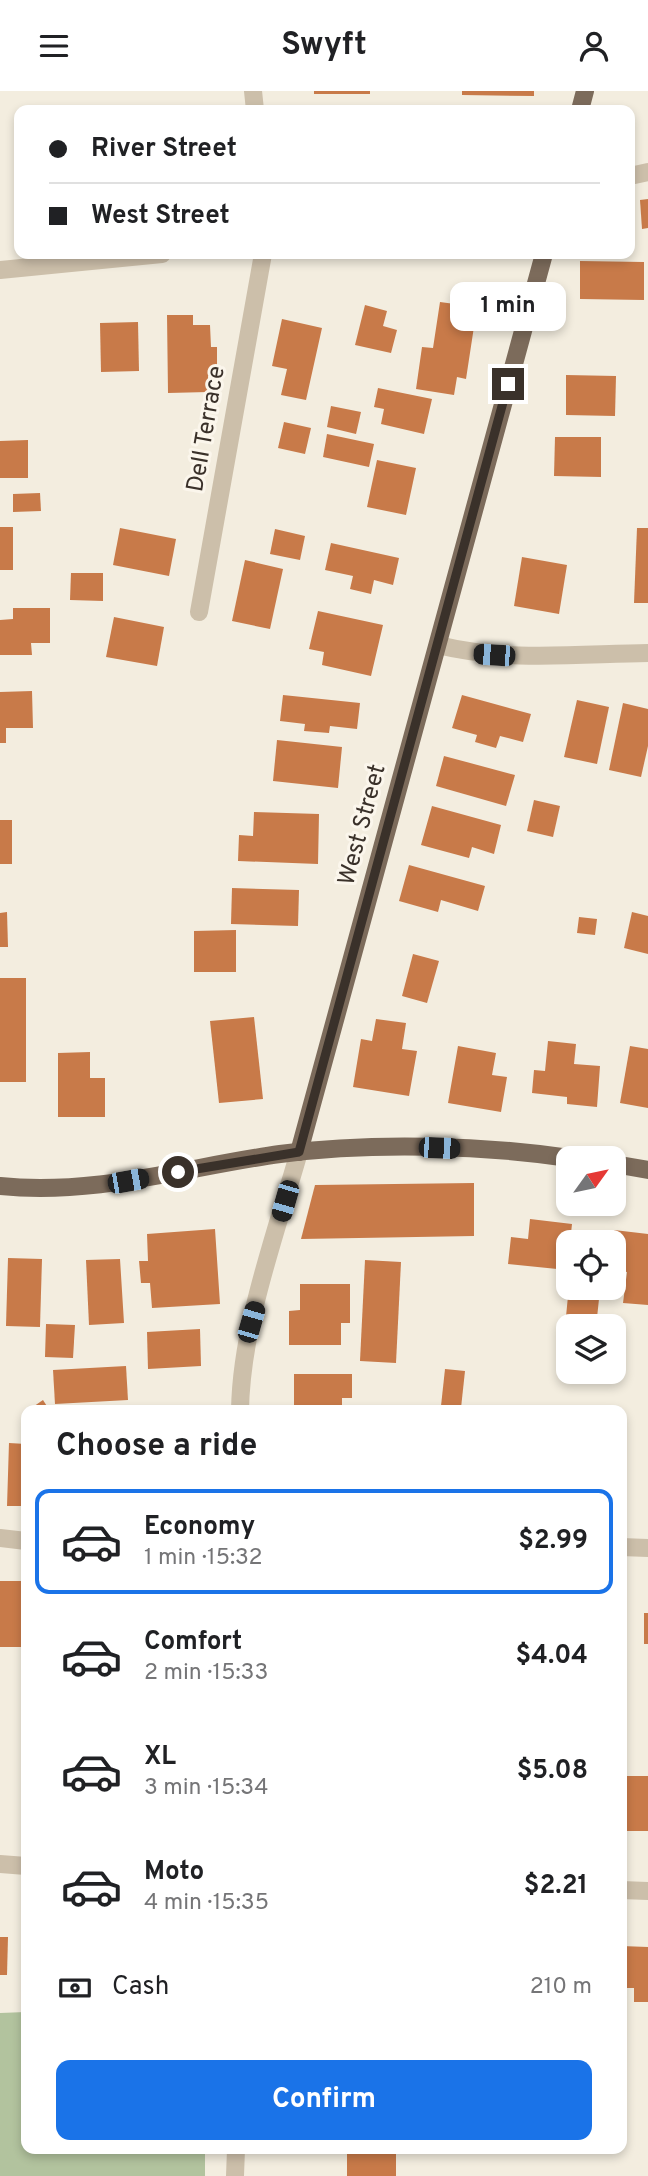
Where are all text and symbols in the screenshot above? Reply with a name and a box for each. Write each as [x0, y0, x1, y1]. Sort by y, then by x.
text: Swyft [281, 26, 367, 66]
icon: menu [35, 27, 73, 65]
icon: person [575, 27, 613, 65]
text: River Street [91, 133, 237, 166]
text: West Street [91, 200, 230, 233]
callout: 1 min [450, 282, 566, 331]
text: 1 min [480, 292, 536, 321]
street label: Dell Terrace [181, 364, 233, 494]
route end [492, 368, 524, 400]
car [473, 643, 516, 667]
street label: West Street [332, 761, 394, 889]
car [418, 1137, 461, 1159]
north arrow [556, 1146, 626, 1216]
map controls [556, 1146, 626, 1384]
route start [162, 1156, 194, 1188]
car [106, 1167, 151, 1195]
car [270, 1178, 301, 1224]
button: locate [556, 1230, 626, 1300]
car [236, 1299, 267, 1345]
button: layers [556, 1314, 626, 1384]
text: Choose a ride [56, 1427, 257, 1467]
icon: car [60, 1510, 123, 1573]
text: Economy [144, 1511, 255, 1544]
text: $2.99 [518, 1525, 588, 1558]
text: 1 min · 15:32 [144, 1544, 263, 1573]
icon: car [60, 1625, 123, 1688]
text: Comfort [144, 1626, 242, 1659]
text: $4.04 [516, 1640, 588, 1673]
text: 2 min · 15:33 [144, 1659, 268, 1688]
icon: car [60, 1740, 123, 1803]
text: XL [144, 1741, 176, 1774]
text: $5.08 [517, 1755, 588, 1788]
text: 3 min · 15:34 [144, 1774, 269, 1803]
icon: car [60, 1855, 123, 1918]
text: Moto [144, 1856, 204, 1889]
text: $2.21 [524, 1870, 588, 1903]
text: 4 min · 15:35 [144, 1889, 269, 1918]
icon: cash [56, 1969, 94, 2007]
text: Cash [112, 1971, 169, 2004]
text: 210 m [530, 1973, 592, 2002]
button: Confirm [56, 2060, 592, 2140]

